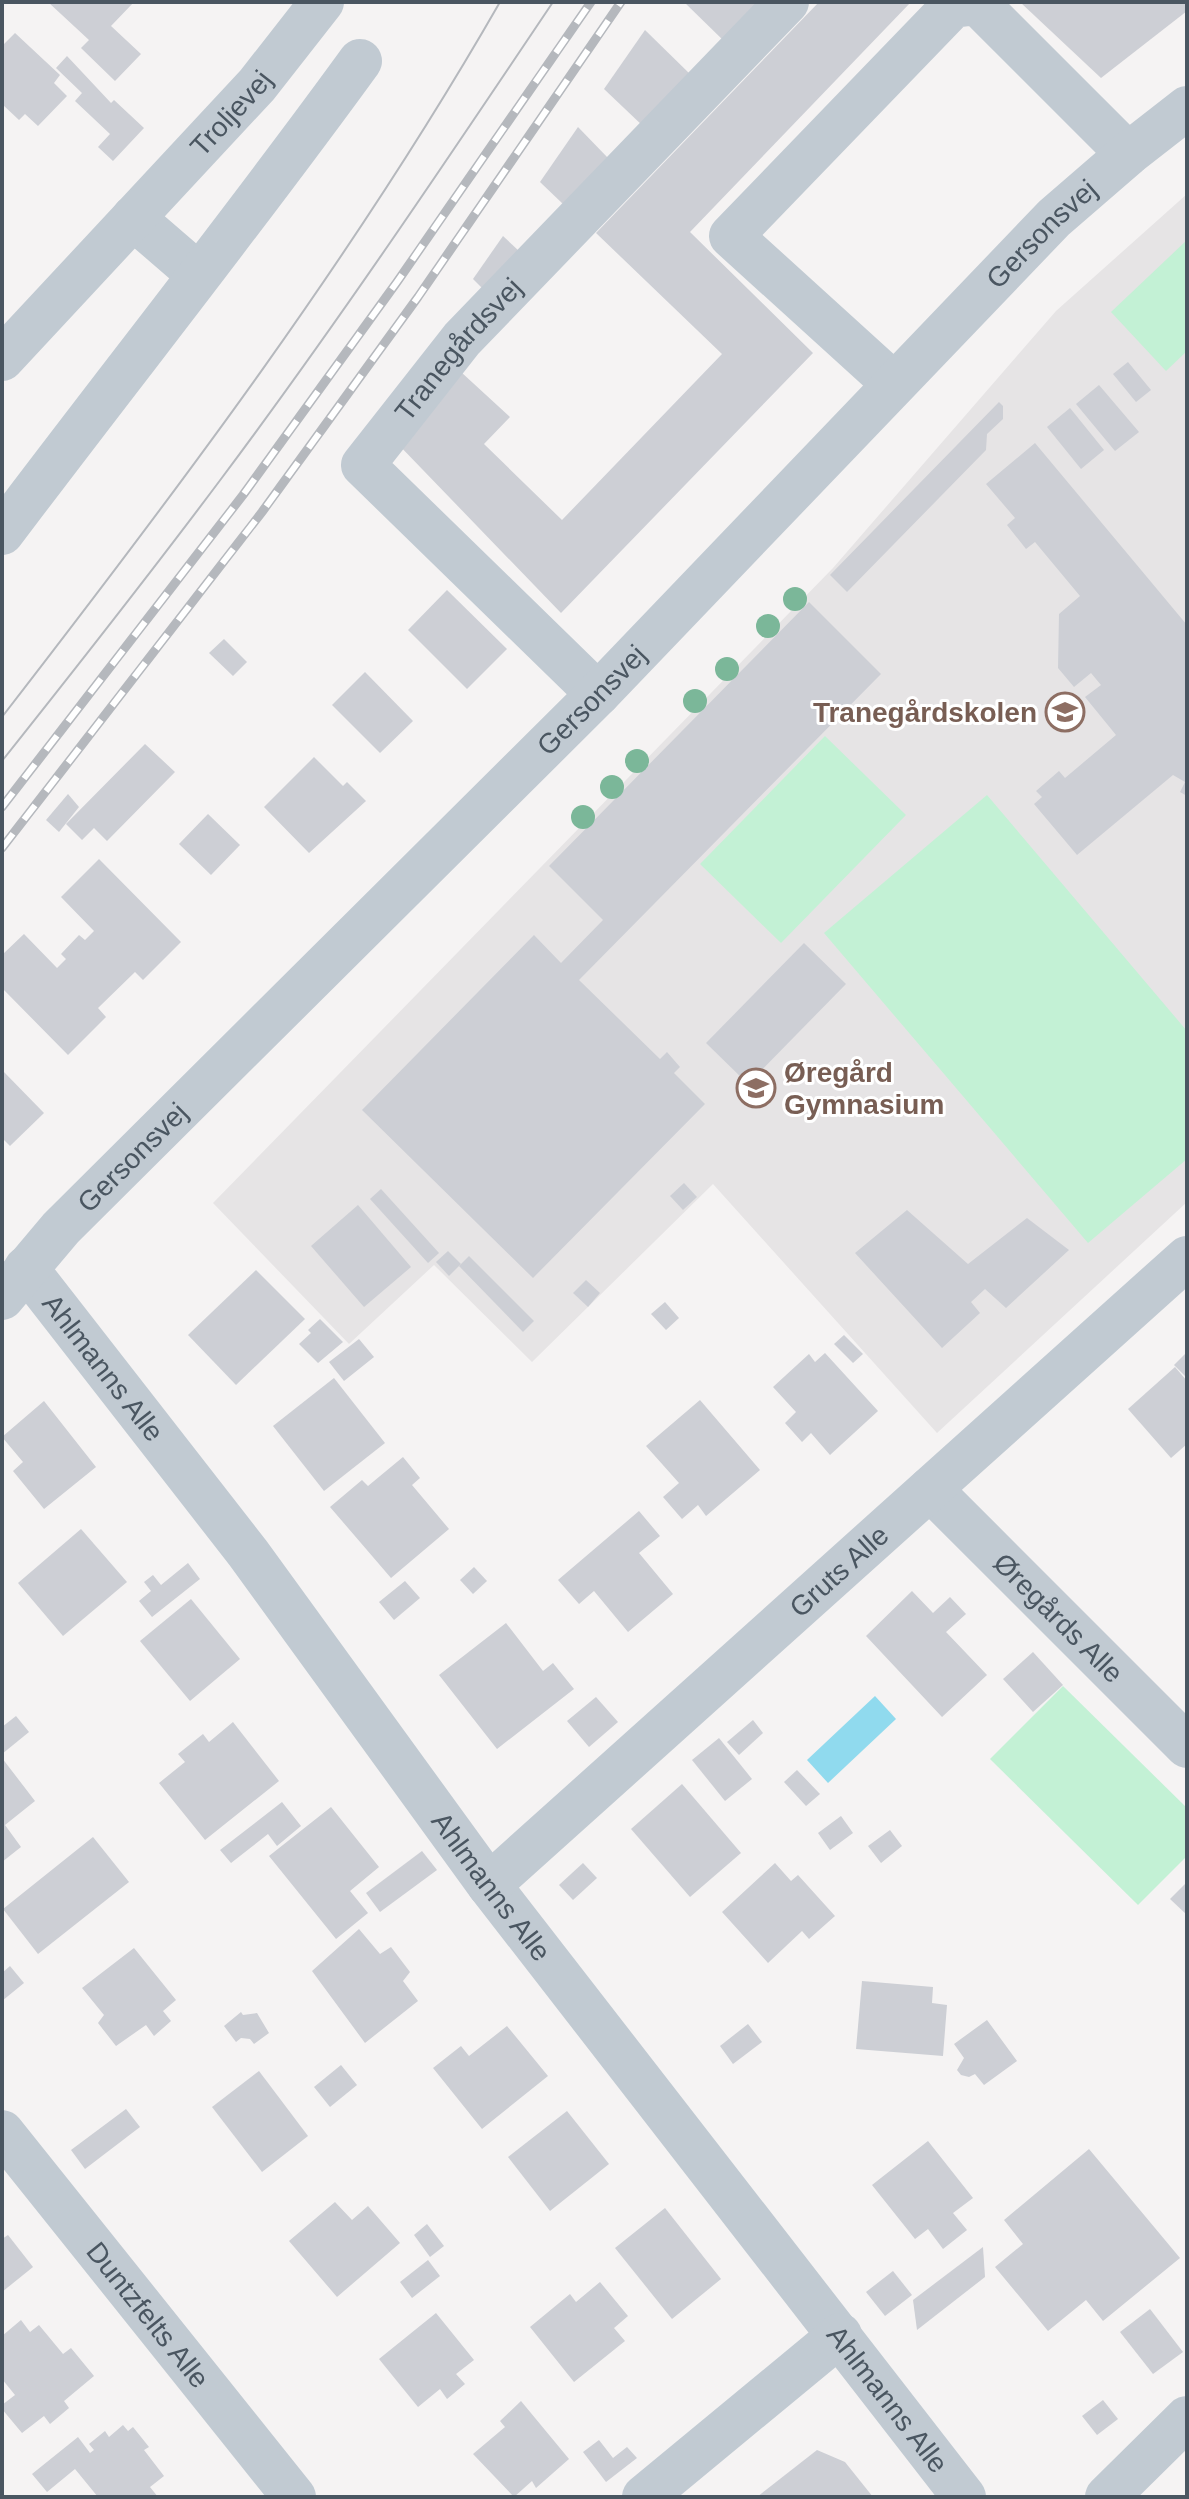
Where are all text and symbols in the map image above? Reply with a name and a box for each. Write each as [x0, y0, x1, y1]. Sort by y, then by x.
street label: Troljevej [184, 64, 278, 162]
street label: Gersonsvej [980, 173, 1103, 294]
street label: Tranegårdsvej [388, 272, 528, 427]
street label: Gersonsvej [531, 639, 652, 761]
school or university icon: Tranegårdskolen [1044, 691, 1086, 733]
place label: Tranegårdskolen [813, 697, 1037, 728]
place label: Øregård Gymnasium [784, 1057, 944, 1120]
school or university icon: Øregård Gymnasium [735, 1067, 777, 1109]
street label: Gersonsvej [71, 1096, 193, 1218]
street label: Ahlmanns Alle [37, 1288, 170, 1447]
street label: Gruts Alle [783, 1519, 894, 1623]
street label: Øregårds Alle [988, 1547, 1130, 1689]
street label: Ahlmanns Alle [426, 1806, 557, 1967]
street label: Duntzfelts Alle [81, 2236, 216, 2394]
street label: Ahlmanns Alle [821, 2319, 955, 2478]

